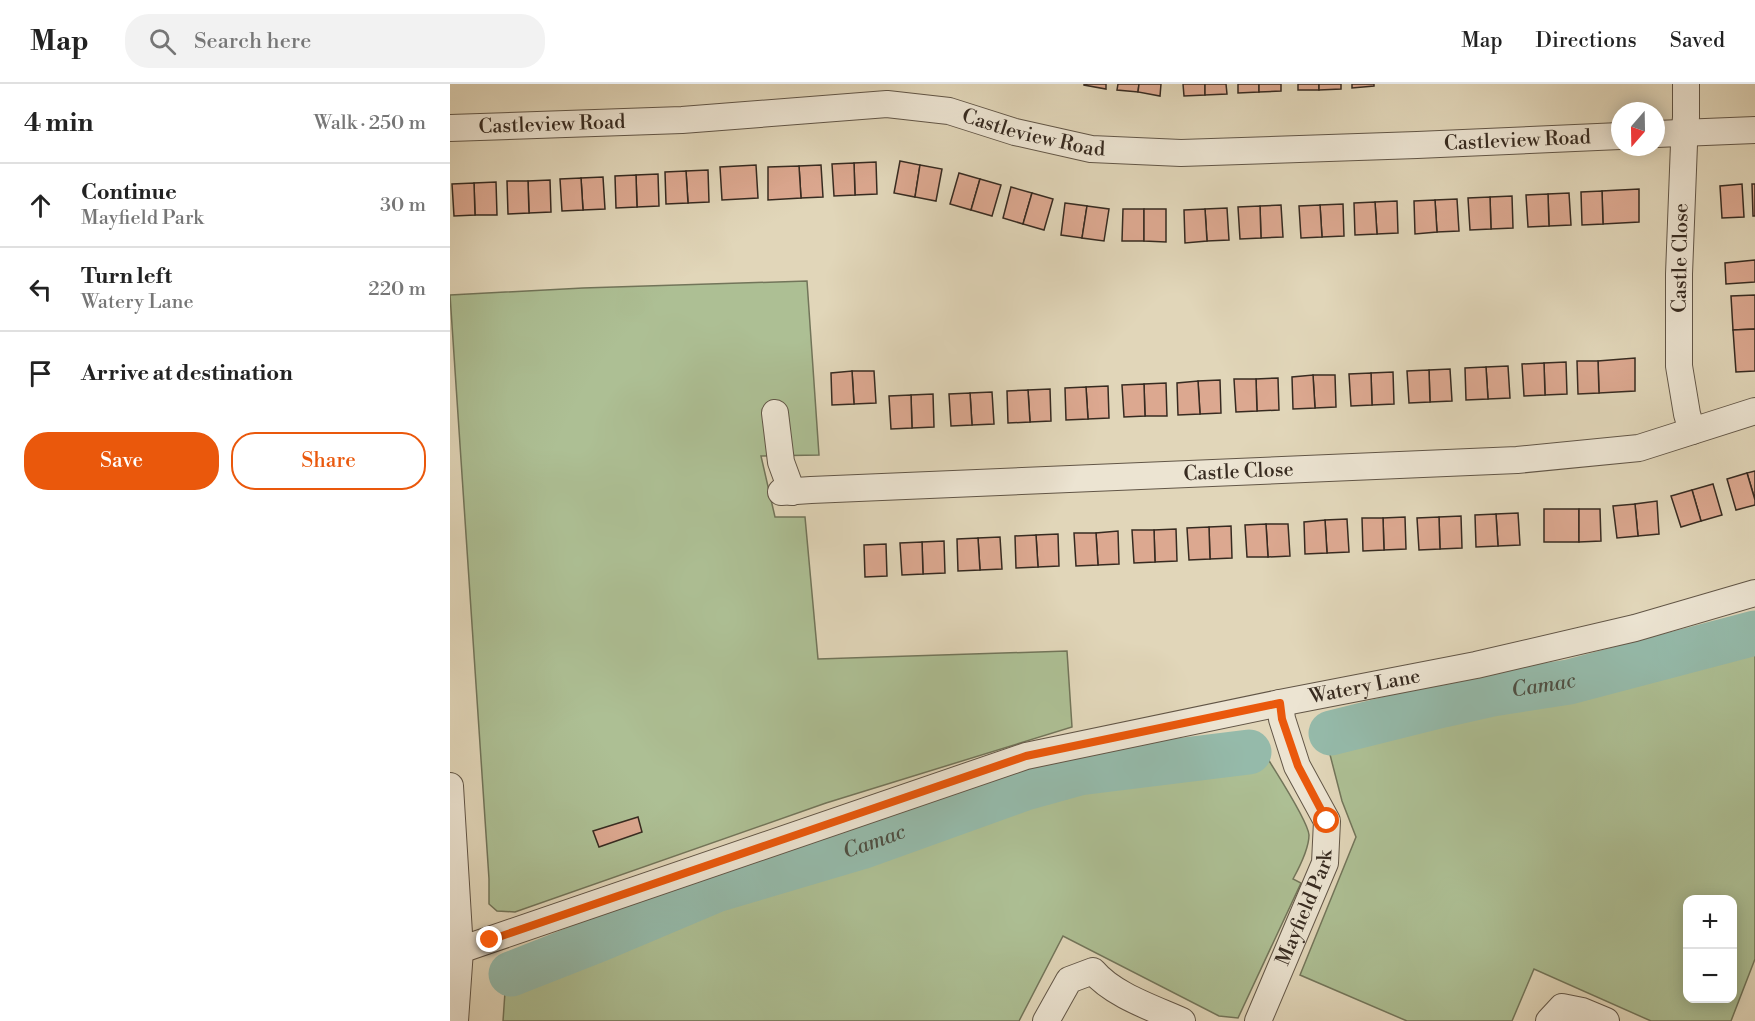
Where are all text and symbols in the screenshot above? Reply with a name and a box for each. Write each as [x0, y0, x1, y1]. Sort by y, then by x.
search box [125, 14, 545, 68]
text: Map [30, 24, 89, 59]
icon: search [146, 25, 179, 58]
text: Search here [194, 28, 311, 55]
text: Map [1461, 28, 1503, 54]
text: Directions [1536, 28, 1637, 54]
text: Saved [1670, 28, 1725, 54]
north arrow [1611, 102, 1665, 156]
street label: Castleview Road [959, 103, 1106, 162]
text: 4 min [24, 107, 94, 139]
street label: Castleview Road [478, 109, 626, 140]
text: Walk · 250 m [314, 111, 426, 136]
street label: Castleview Road [1443, 125, 1592, 156]
text: Continue [81, 179, 177, 206]
icon: ahead [24, 189, 57, 222]
text: 30 m [380, 193, 426, 218]
street label: Castle Close [1668, 203, 1694, 313]
text: Mayfield Park [81, 206, 204, 231]
text: Turn left [81, 263, 172, 290]
icon: left [24, 273, 57, 306]
text: 220 m [368, 277, 426, 302]
text: Watery Lane [81, 290, 194, 315]
icon: arrive [24, 357, 57, 390]
text: Arrive at destination [81, 360, 293, 387]
button: Save [24, 432, 219, 490]
button: Share [231, 432, 426, 490]
street label: Castle Close [1183, 457, 1294, 487]
street label: Watery Lane [1306, 664, 1422, 710]
water label: Camac [1510, 668, 1579, 704]
route start [1313, 807, 1339, 833]
water label: Camac [840, 819, 909, 865]
street label: Mayfield Park [1271, 848, 1338, 969]
map controls [1683, 895, 1737, 1003]
button: + [1683, 895, 1737, 949]
route end [476, 926, 502, 952]
button: − [1683, 949, 1737, 1003]

